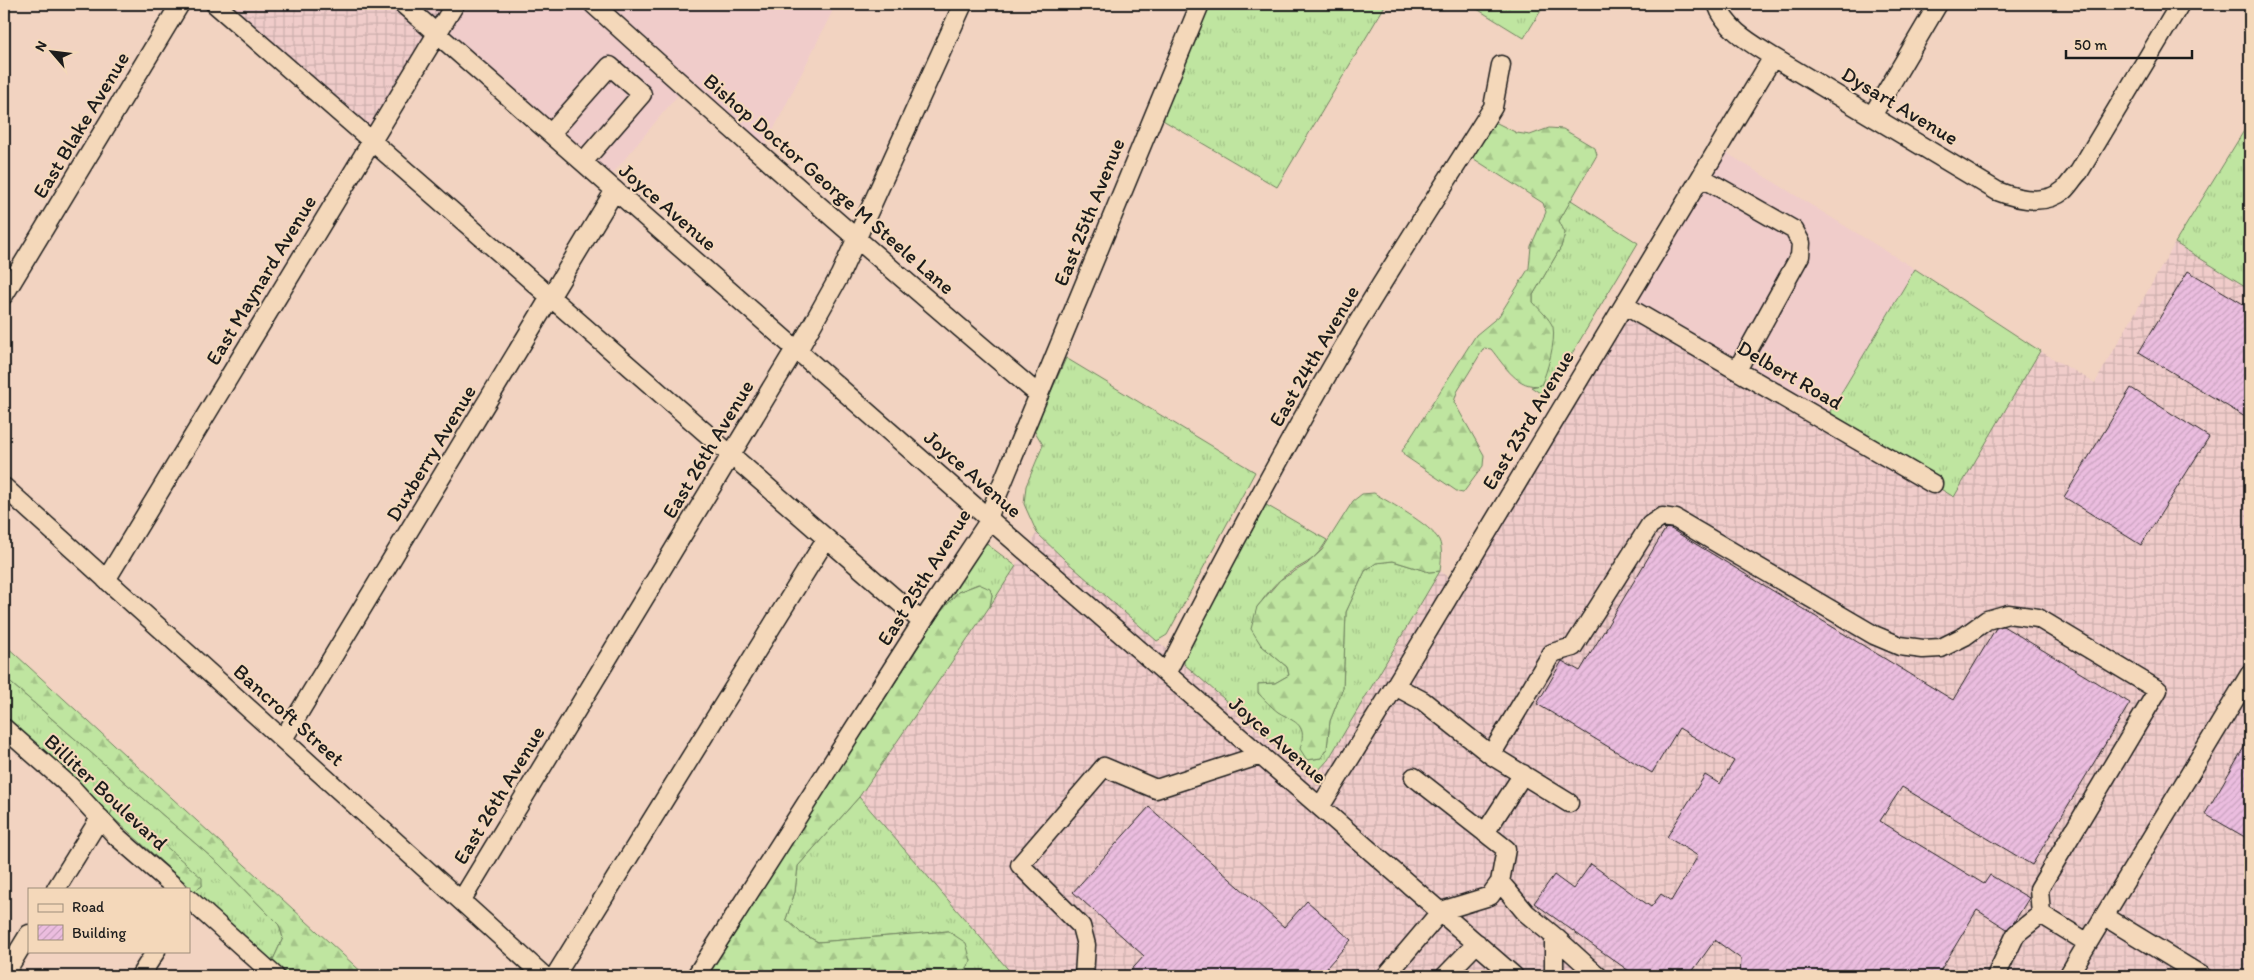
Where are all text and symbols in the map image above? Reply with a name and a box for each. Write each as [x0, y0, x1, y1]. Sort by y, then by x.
north arrow [28, 28, 78, 78]
scale bar [2066, 28, 2193, 60]
text: 50 m [2074, 36, 2107, 54]
text: N [31, 38, 51, 54]
street label: East Blake Avenue [27, 47, 134, 203]
street label: Dysart Avenue [1837, 61, 1963, 150]
street label: Bishop Doctor George M Steele Lane [699, 68, 960, 299]
street label: East 25th Avenue [1048, 134, 1130, 289]
street label: Joyce Avenue [614, 157, 722, 256]
street label: East Maynard Avenue [200, 190, 321, 369]
street label: East 24th Avenue [1263, 281, 1364, 431]
street label: Delbert Road [1733, 334, 1847, 415]
street label: East 23rd Avenue [1476, 345, 1579, 494]
street label: East 26th Avenue [656, 375, 759, 523]
street label: Duxberry Avenue [380, 380, 481, 525]
street label: Joyce Avenue [919, 424, 1027, 523]
street label: East 25th Avenue [871, 503, 976, 650]
street label: Bancroft Street [229, 658, 350, 771]
street label: Joyce Avenue [1224, 690, 1332, 789]
street label: East 26th Avenue [447, 721, 550, 869]
street label: Billiter Boulevard [40, 728, 173, 855]
legend [28, 888, 190, 952]
text: Road [72, 898, 105, 916]
text: Building [72, 924, 126, 942]

